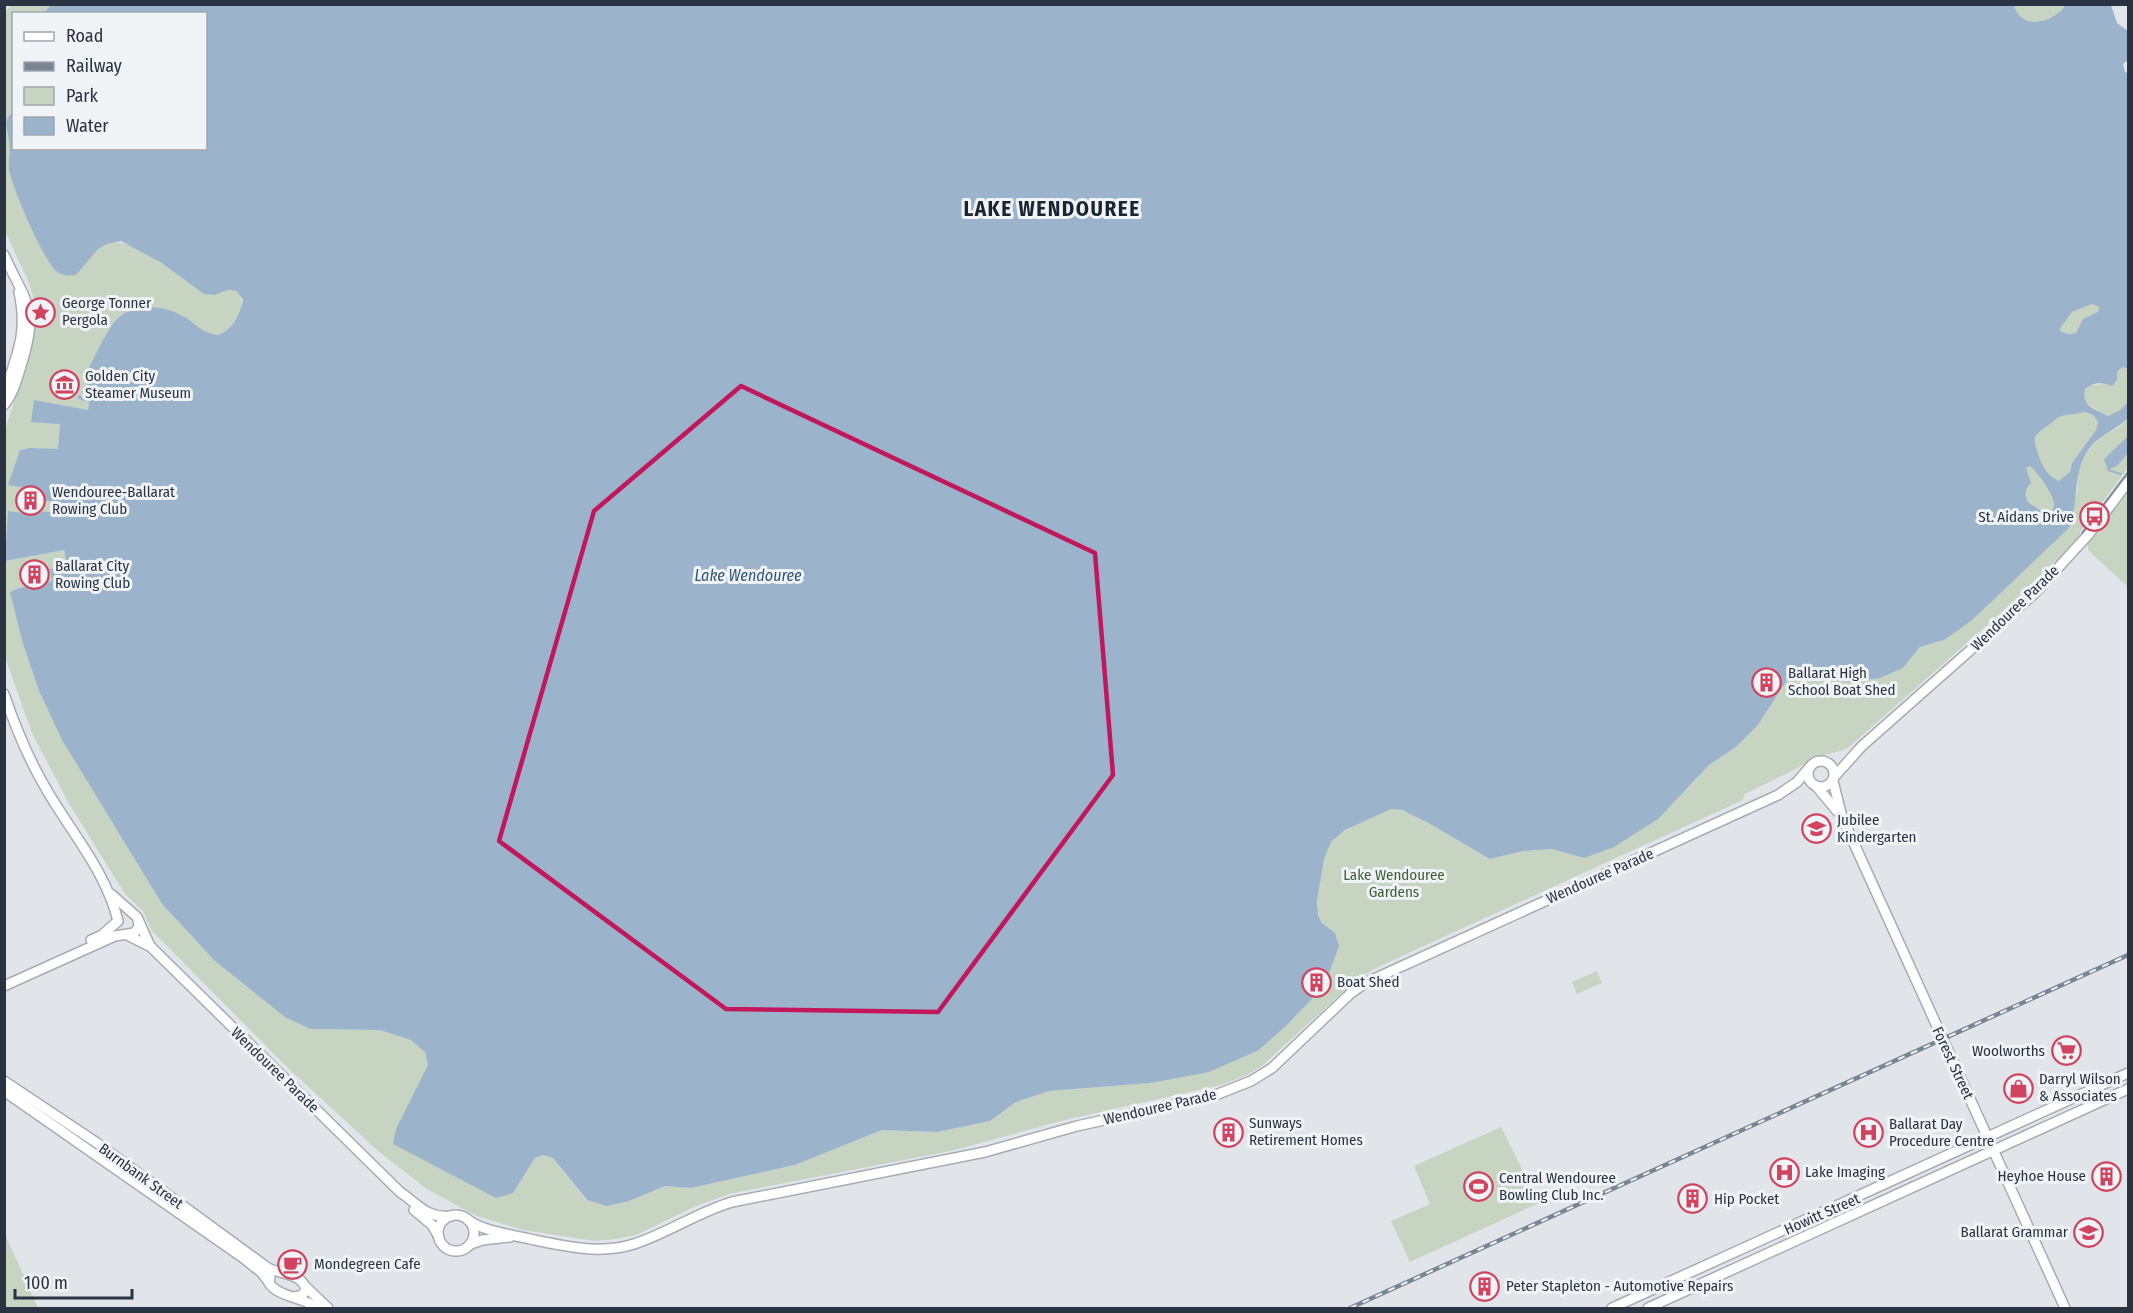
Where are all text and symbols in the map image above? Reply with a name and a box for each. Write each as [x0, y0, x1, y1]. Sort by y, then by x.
legend [12, 12, 207, 150]
text: Road [66, 25, 103, 47]
text: Railway [66, 55, 122, 77]
text: Park [66, 85, 99, 107]
text: Water [66, 115, 109, 137]
district label: LAKE WENDOUREE [963, 196, 1141, 222]
place label: George Tonner Pergola [62, 294, 152, 329]
place icon: George Tonner Pergola [25, 296, 57, 328]
place label: Golden City Steamer Museum [85, 367, 191, 402]
museum icon: Golden City Steamer Museum [48, 369, 80, 401]
place label: Wendouree-Ballarat Rowing Club [52, 483, 175, 518]
building icon: Wendouree-Ballarat Rowing Club [15, 485, 47, 517]
bus stop icon: St. Aidans Drive [2079, 501, 2111, 533]
place label: St. Aidans Drive [1978, 508, 2074, 526]
place label: Ballarat City Rowing Club [55, 557, 130, 592]
building icon: Ballarat City Rowing Club [18, 559, 50, 591]
street label: Wendouree Parade [1967, 561, 2063, 655]
water label: Lake Wendouree [694, 566, 802, 585]
place label: Ballarat High School Boat Shed [1788, 664, 1896, 699]
building icon: Ballarat High School Boat Shed [1751, 666, 1783, 698]
place label: Jubilee Kindergarten [1837, 811, 1916, 846]
school or university icon: Jubilee Kindergarten [1800, 813, 1832, 845]
street label: Wendouree Parade [1544, 844, 1656, 908]
park label: Lake Wendouree Gardens [1343, 866, 1445, 901]
building icon: Boat Shed [1300, 966, 1332, 998]
place label: Boat Shed [1337, 973, 1400, 991]
street label: Wendouree Parade [227, 1023, 323, 1117]
street label: Forest Street [1928, 1024, 1978, 1102]
supermarket icon: Woolworths [2050, 1035, 2082, 1067]
place label: Woolworths [1972, 1042, 2045, 1060]
place label: Darryl Wilson & Associates [2039, 1070, 2121, 1105]
shop icon: Darryl Wilson & Associates [2002, 1072, 2034, 1104]
street label: Wendouree Parade [1102, 1085, 1218, 1129]
place label: Sunways Retirement Homes [1249, 1114, 1363, 1149]
place label: Ballarat Day Procedure Centre [1889, 1115, 1994, 1150]
building icon: Sunways Retirement Homes [1212, 1116, 1244, 1148]
hospital icon: Ballarat Day Procedure Centre [1852, 1117, 1884, 1149]
street label: Burnbank Street [95, 1139, 187, 1213]
hospital icon: Lake Imaging [1768, 1156, 1800, 1188]
building icon: Heyhoe House [2091, 1160, 2123, 1192]
place label: Lake Imaging [1805, 1163, 1885, 1181]
place label: Heyhoe House [1997, 1167, 2086, 1185]
place label: Central Wendouree Bowling Club Inc. [1499, 1169, 1616, 1204]
sports icon: Central Wendouree Bowling Club Inc. [1462, 1171, 1494, 1203]
building icon: Hip Pocket [1677, 1183, 1709, 1215]
street label: Howitt Street [1781, 1189, 1863, 1239]
place label: Hip Pocket [1714, 1190, 1779, 1208]
school or university icon: Ballarat Grammar [2073, 1216, 2105, 1248]
place label: Ballarat Grammar [1960, 1223, 2069, 1241]
cafe icon: Mondegreen Cafe [277, 1248, 309, 1280]
place label: Mondegreen Cafe [314, 1255, 421, 1273]
scale bar [15, 1262, 132, 1300]
building icon: Peter Stapleton - Automotive Repairs [1469, 1270, 1501, 1302]
text: 100 m [24, 1272, 68, 1294]
place label: Peter Stapleton - Automotive Repairs [1506, 1277, 1733, 1295]

